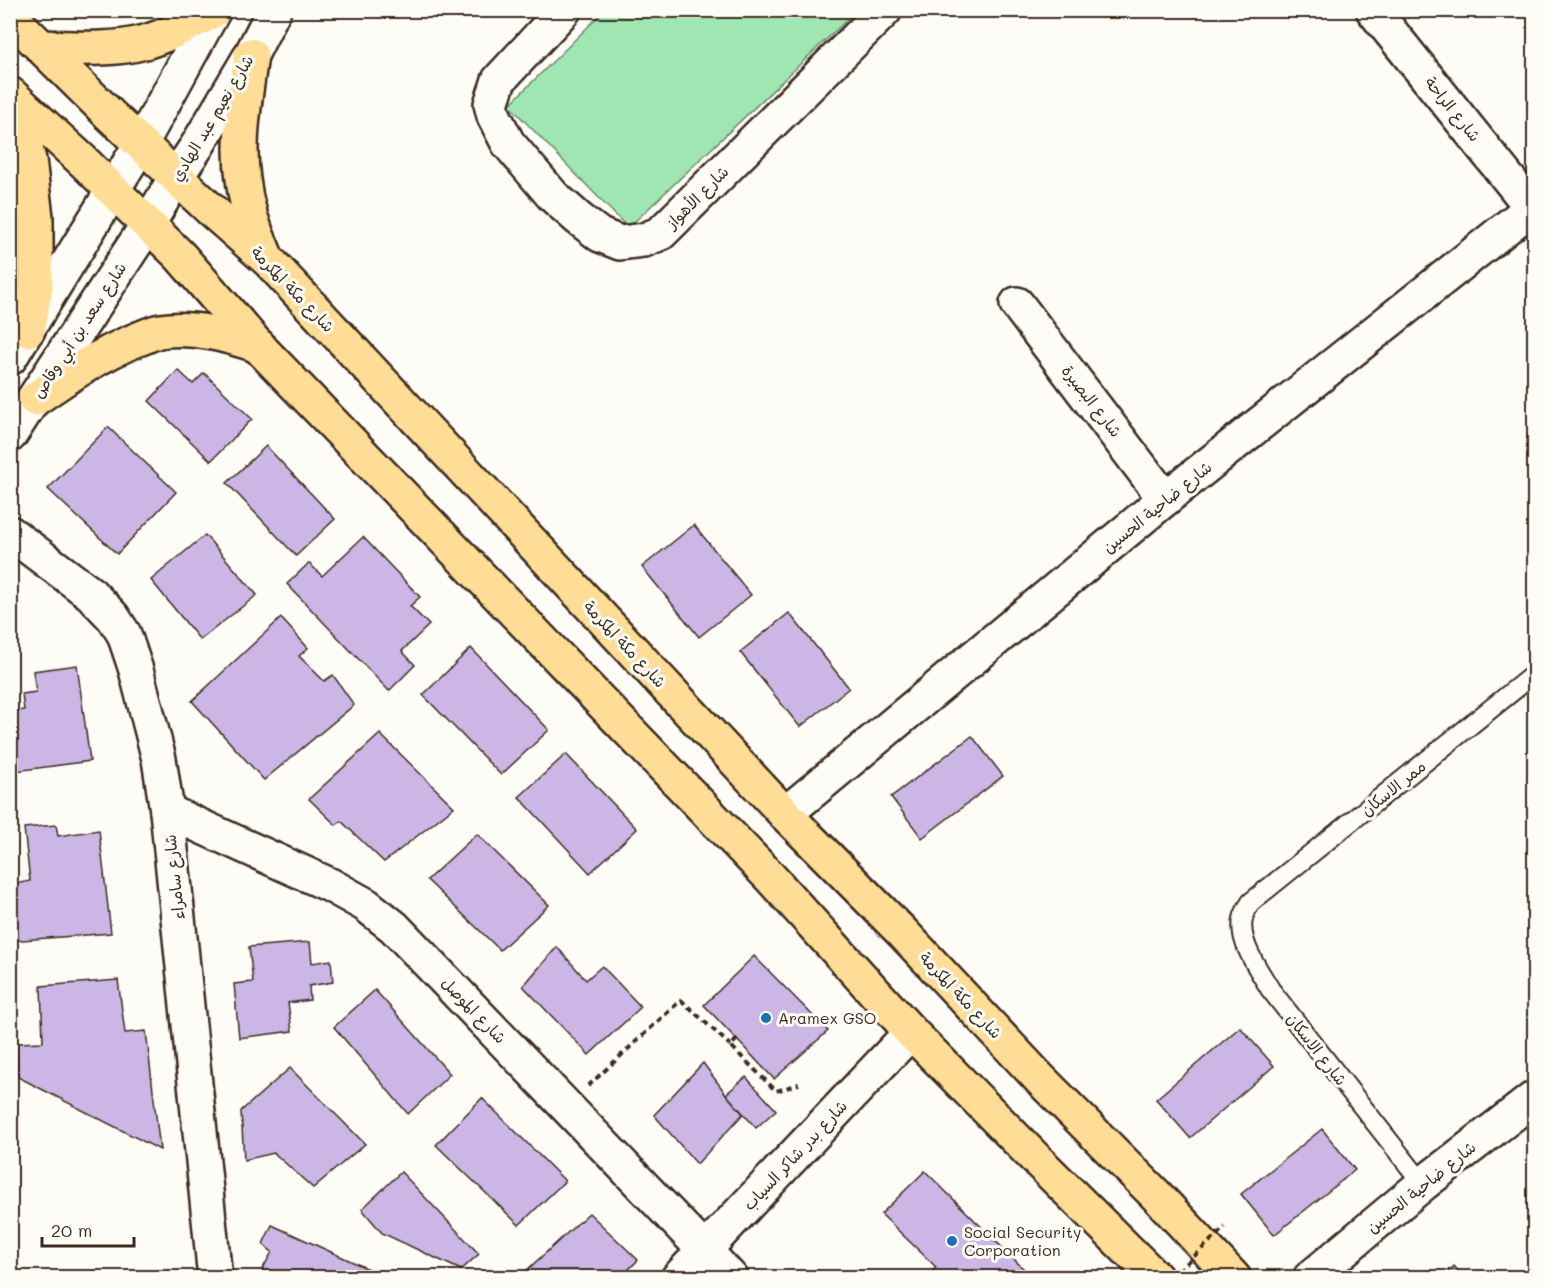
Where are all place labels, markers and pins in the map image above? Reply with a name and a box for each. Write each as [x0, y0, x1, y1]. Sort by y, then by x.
place label: Aramex GSO [778, 1007, 877, 1028]
marker: Aramex GSO [759, 1011, 773, 1025]
place label: Social Security Corporation [964, 1221, 1081, 1260]
marker: Social Security Corporation [945, 1234, 959, 1248]

